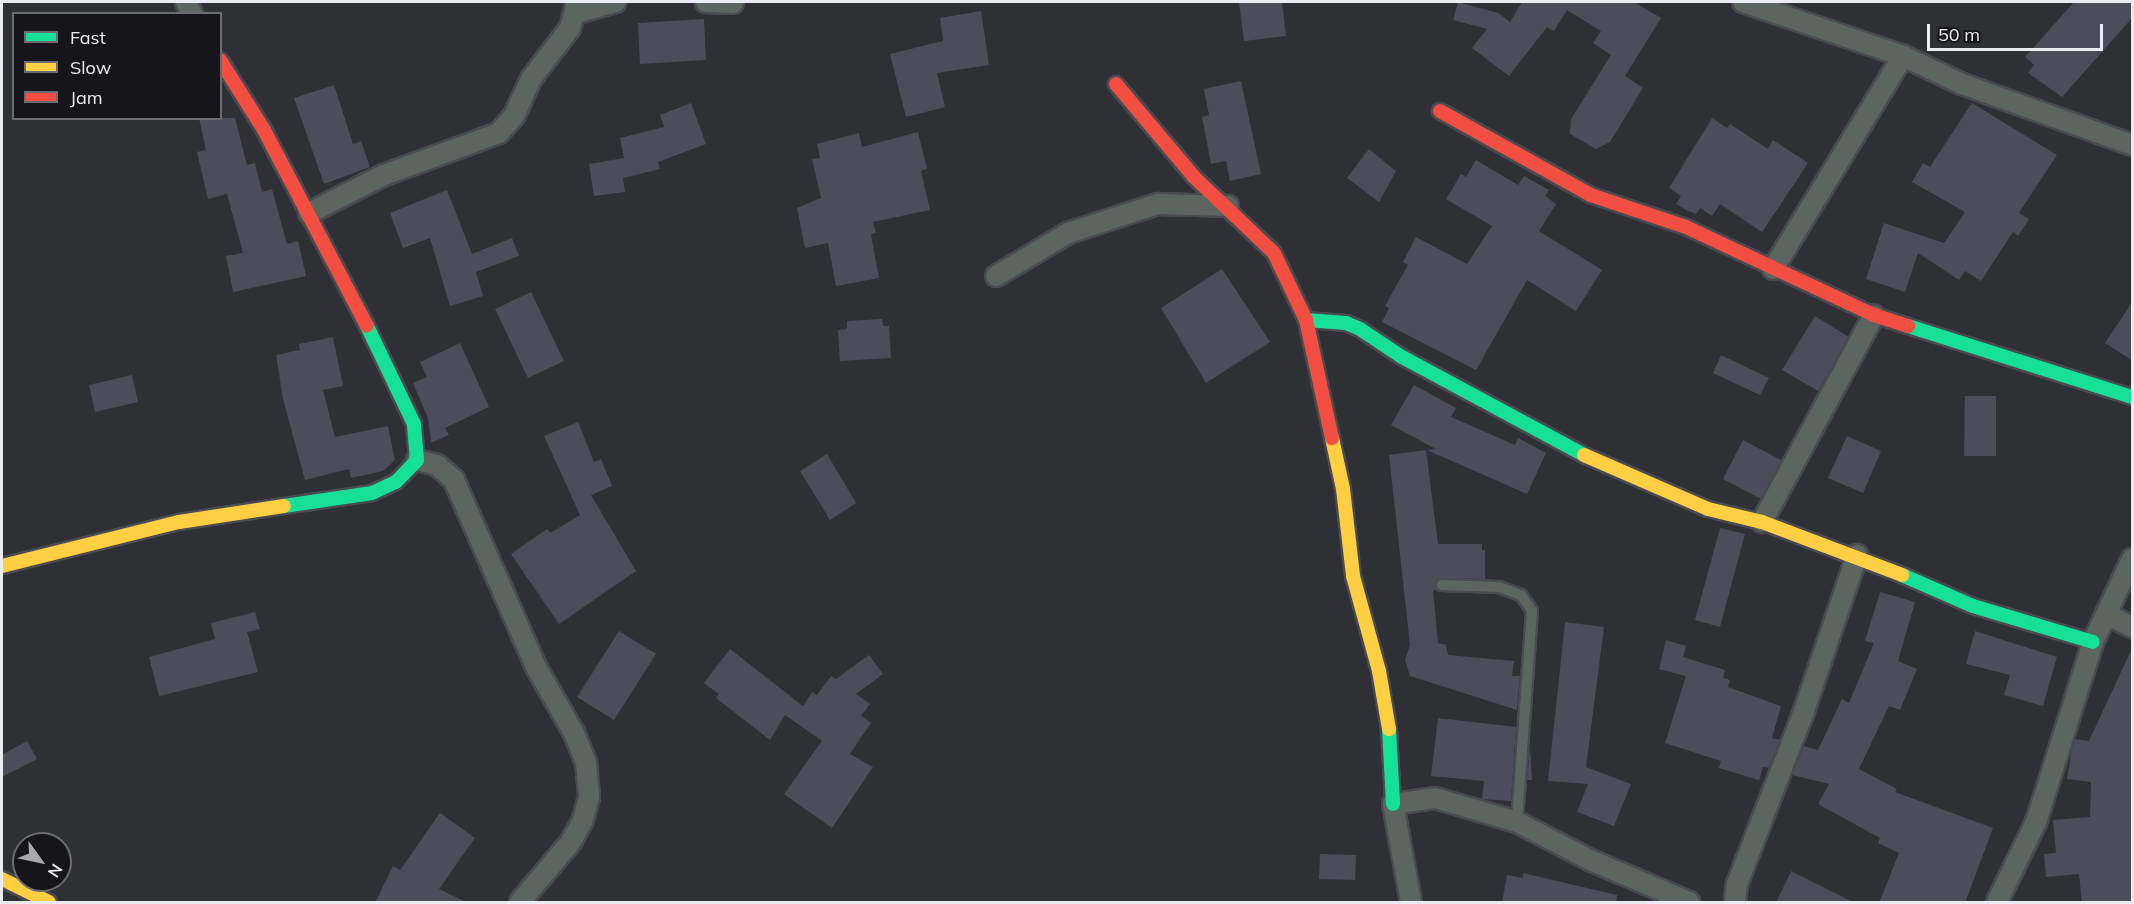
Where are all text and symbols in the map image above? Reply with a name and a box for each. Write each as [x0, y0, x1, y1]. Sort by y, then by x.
legend [12, 12, 222, 120]
scale bar [1930, 12, 2106, 50]
text: 50 m [1938, 23, 1980, 46]
text: Fast [70, 26, 106, 49]
text: Slow [70, 56, 111, 79]
text: Jam [70, 86, 103, 109]
north arrow [12, 832, 72, 892]
text: N [44, 860, 67, 881]

